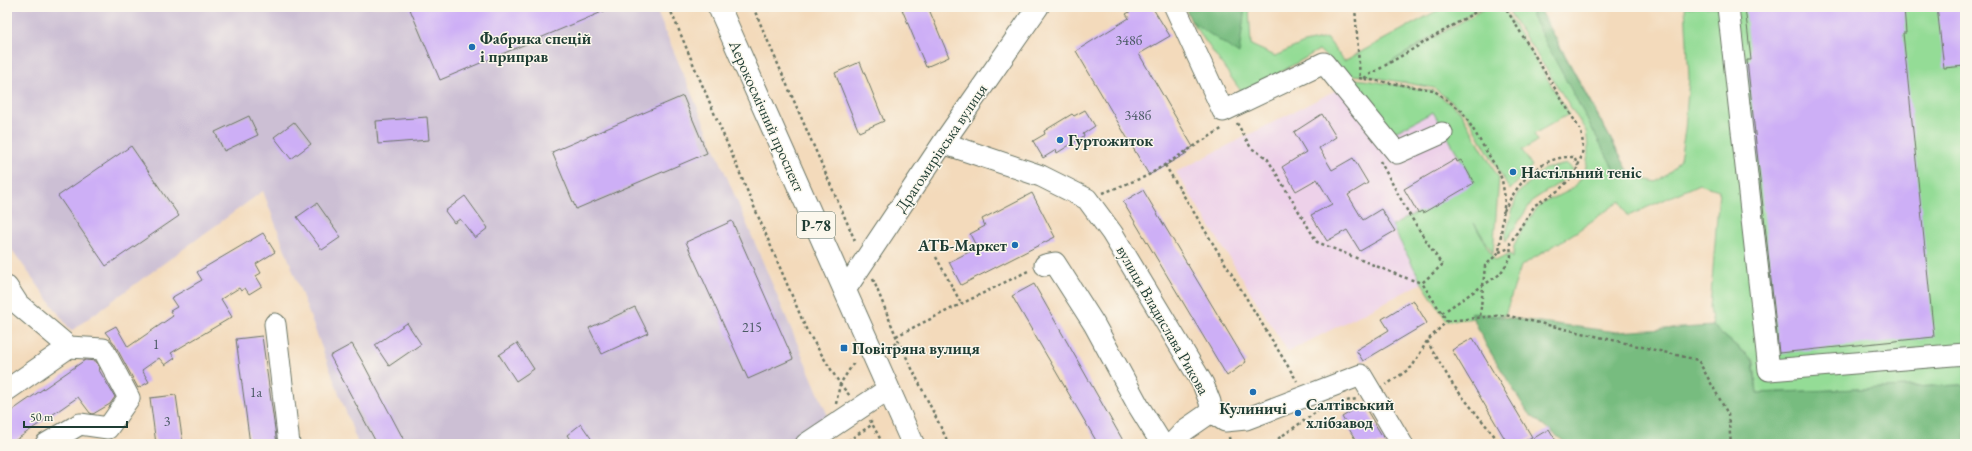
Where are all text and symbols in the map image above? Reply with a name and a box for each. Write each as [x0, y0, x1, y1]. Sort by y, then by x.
place label: Фабрика спецій і приправ [480, 28, 592, 67]
house number: 348б [1116, 31, 1143, 49]
street label: Аерокосмічний проспект [724, 36, 810, 196]
marker: Фабрика спецій і приправ [467, 42, 477, 52]
street label: Драгомирівська вулиця [890, 80, 992, 216]
house number: 348б [1125, 106, 1152, 124]
place label: Гуртожиток [1068, 130, 1153, 151]
marker: Гуртожиток [1055, 135, 1065, 145]
place label: Настільний теніс [1521, 162, 1642, 183]
marker: Настільний теніс [1508, 167, 1518, 177]
road number: Р-78 [797, 212, 835, 238]
place label: АТБ-Маркет [917, 235, 1008, 256]
marker: АТБ-Маркет [1010, 240, 1020, 250]
street label: вулиця Владислава Рикова [1112, 241, 1215, 399]
house number: 215 [742, 318, 762, 336]
house number: 1 [153, 335, 159, 353]
place label: Повітряна вулиця [852, 338, 980, 359]
marker: Повітряна вулиця [839, 343, 849, 353]
house number: 1а [250, 383, 263, 401]
marker: Кулиничі [1248, 387, 1258, 397]
place label: Салтівський хлібзавод [1306, 394, 1395, 433]
place label: Кулиничі [1219, 398, 1287, 419]
scale bar [24, 403, 127, 429]
marker: Салтівський хлібзавод [1293, 408, 1303, 418]
text: 50 m [30, 409, 54, 425]
house number: 3 [164, 412, 171, 430]

